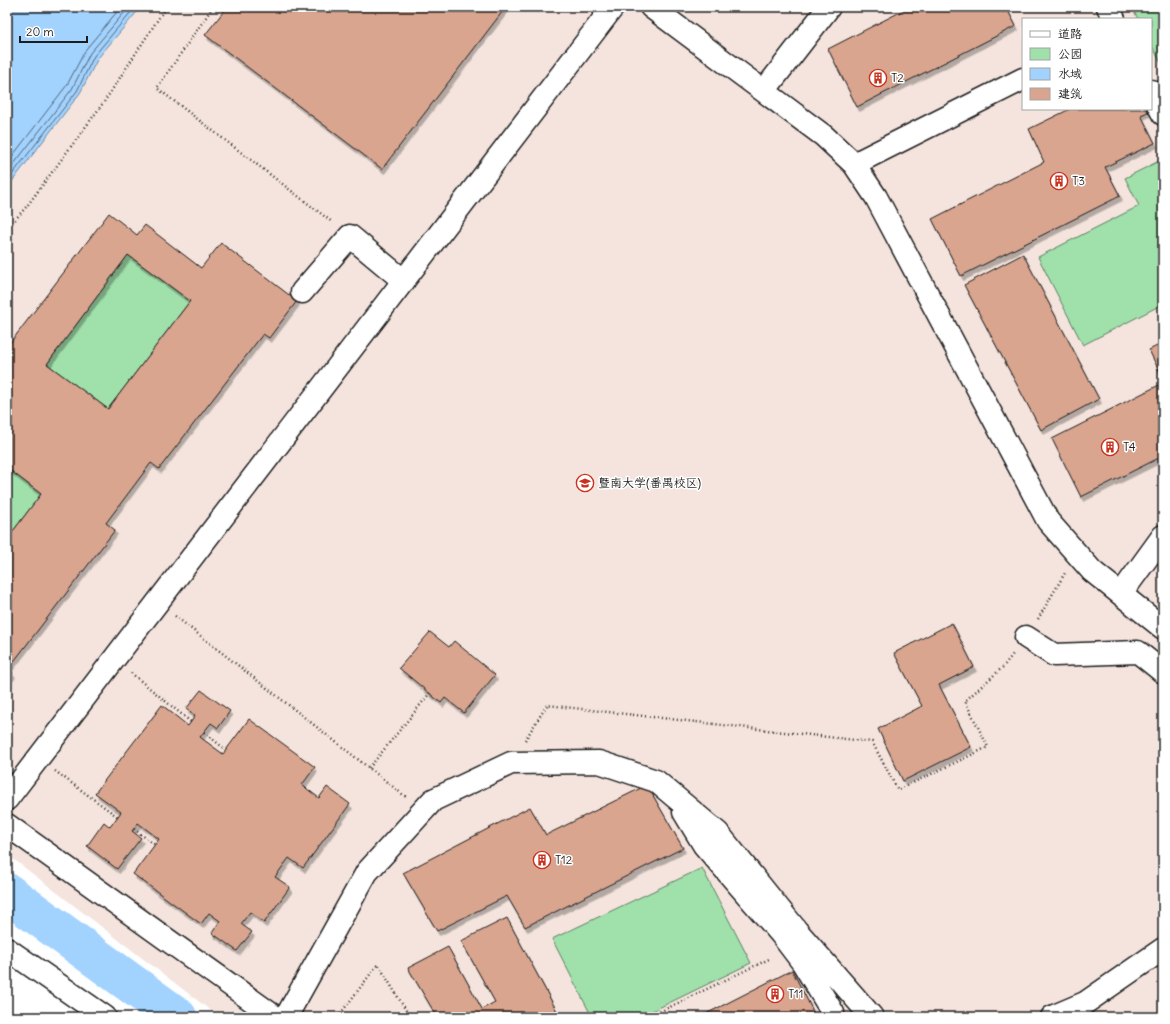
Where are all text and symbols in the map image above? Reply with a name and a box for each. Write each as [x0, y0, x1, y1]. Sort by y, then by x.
scale bar [20, 18, 87, 44]
legend [1022, 18, 1152, 110]
text: 20 m [26, 24, 54, 39]
text: 道路 [1058, 26, 1082, 41]
text: 公园 [1058, 46, 1082, 61]
text: 水域 [1058, 66, 1082, 81]
building icon: T2 [868, 68, 888, 88]
place label: T2 [891, 70, 904, 85]
text: 建筑 [1058, 86, 1082, 101]
building icon: T3 [1049, 171, 1069, 191]
place label: T3 [1072, 173, 1085, 188]
building icon: T4 [1100, 437, 1120, 457]
place label: T4 [1123, 439, 1136, 454]
school or university icon: 暨南大学(番禺校区) [575, 473, 595, 493]
place label: 暨南大学(番禺校区) [598, 475, 702, 490]
building icon: T12 [532, 850, 552, 870]
place label: T12 [555, 852, 573, 867]
building icon: T11 [765, 984, 785, 1004]
place label: T11 [788, 986, 803, 1001]

